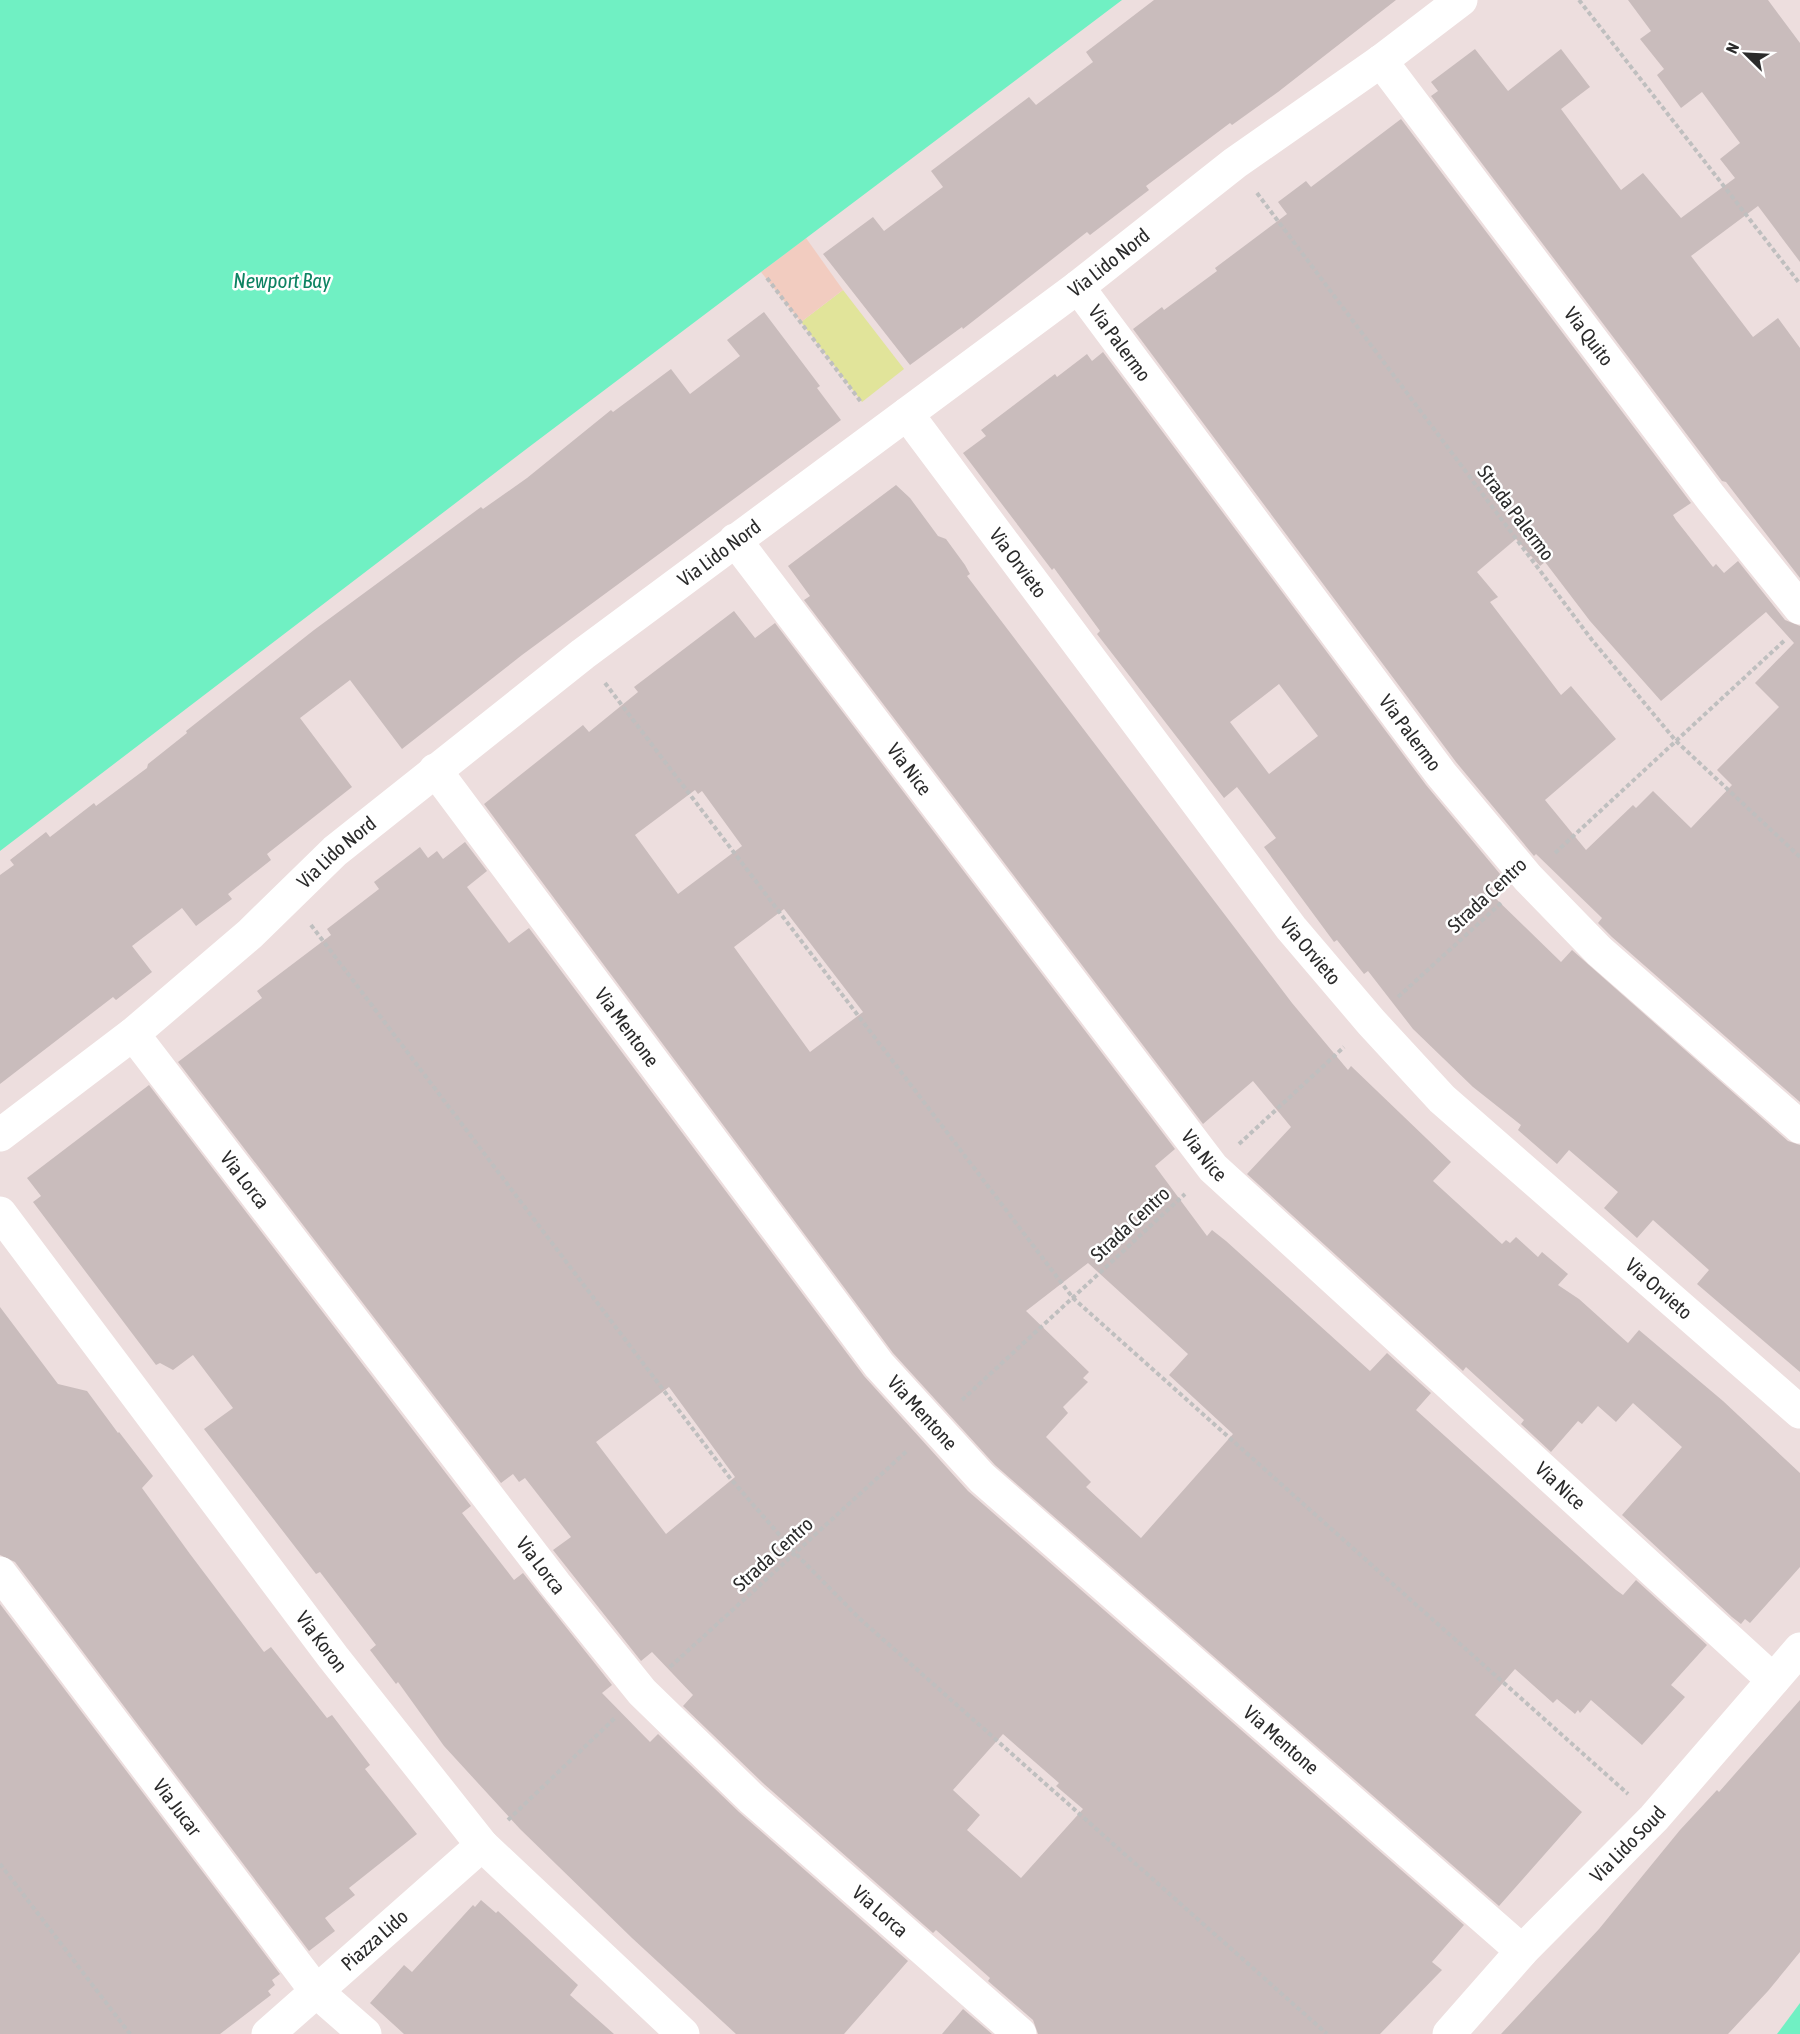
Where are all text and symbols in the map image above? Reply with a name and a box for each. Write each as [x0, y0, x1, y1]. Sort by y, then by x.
north arrow [1716, 24, 1776, 84]
text: N [1722, 40, 1742, 56]
street label: Via Lido Nord [1063, 223, 1154, 301]
water label: Newport Bay [233, 268, 331, 292]
street label: Via Palermo [1084, 300, 1156, 385]
street label: Via Quito [1560, 302, 1619, 370]
street label: Strada Palermo [1473, 461, 1560, 565]
street label: Via Lido Nord [673, 514, 765, 591]
street label: Via Orvieto [985, 523, 1052, 602]
street label: Via Palermo [1375, 690, 1447, 775]
street label: Via Nice [883, 738, 937, 799]
street label: Via Lido Nord [292, 811, 380, 893]
street label: Strada Centro [1442, 852, 1531, 937]
street label: Via Orvieto [1276, 913, 1346, 989]
street label: Via Mentone [591, 983, 664, 1071]
street label: Via Nice [1177, 1125, 1232, 1186]
street label: Via Lorca [216, 1146, 275, 1213]
street label: Strada Centro [1085, 1181, 1174, 1266]
street label: Via Orvieto [1621, 1253, 1697, 1324]
street label: Via Mentone [883, 1370, 963, 1454]
street label: Via Nice [1531, 1457, 1590, 1514]
street label: Strada Centro [728, 1512, 817, 1595]
street label: Via Lorca [512, 1532, 571, 1599]
street label: Via Koron [292, 1606, 352, 1676]
street label: Via Mentone [1239, 1701, 1324, 1779]
street label: Via Jucar [149, 1774, 207, 1841]
street label: Via Lido Soud [1585, 1801, 1670, 1887]
street label: Via Lorca [848, 1881, 913, 1942]
street label: Piazza Lido [336, 1904, 412, 1975]

